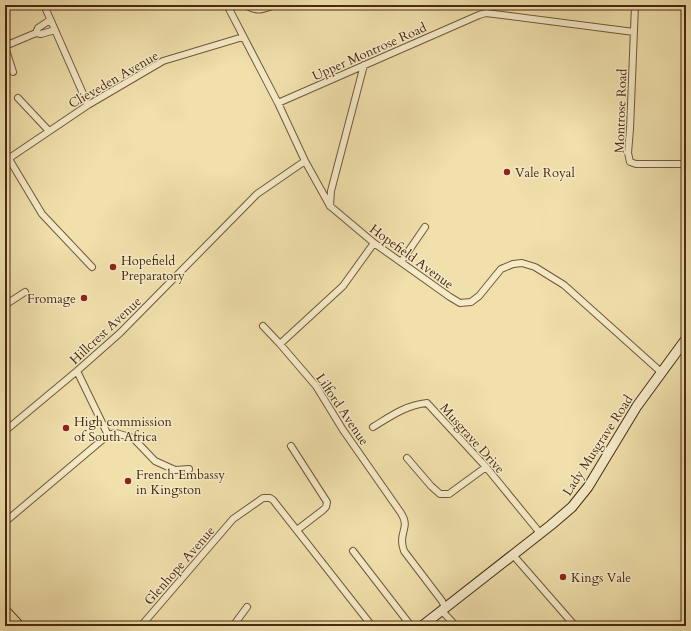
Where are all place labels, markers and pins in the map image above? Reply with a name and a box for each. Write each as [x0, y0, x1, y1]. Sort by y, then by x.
place label: Vale Royal [515, 164, 575, 182]
marker: Vale Royal [502, 167, 512, 177]
place label: Hopefield Preparatory [121, 252, 185, 285]
marker: Hopefield Preparatory [108, 262, 118, 272]
place label: Fromage [27, 290, 76, 308]
marker: Fromage [79, 293, 89, 303]
place label: High commission of South Africa [74, 413, 172, 446]
marker: High commission of South Africa [61, 423, 71, 433]
place label: French Embassy in Kingston [136, 466, 225, 499]
marker: French Embassy in Kingston [123, 476, 133, 486]
place label: Kings Vale [571, 569, 631, 587]
marker: Kings Vale [558, 572, 568, 582]

